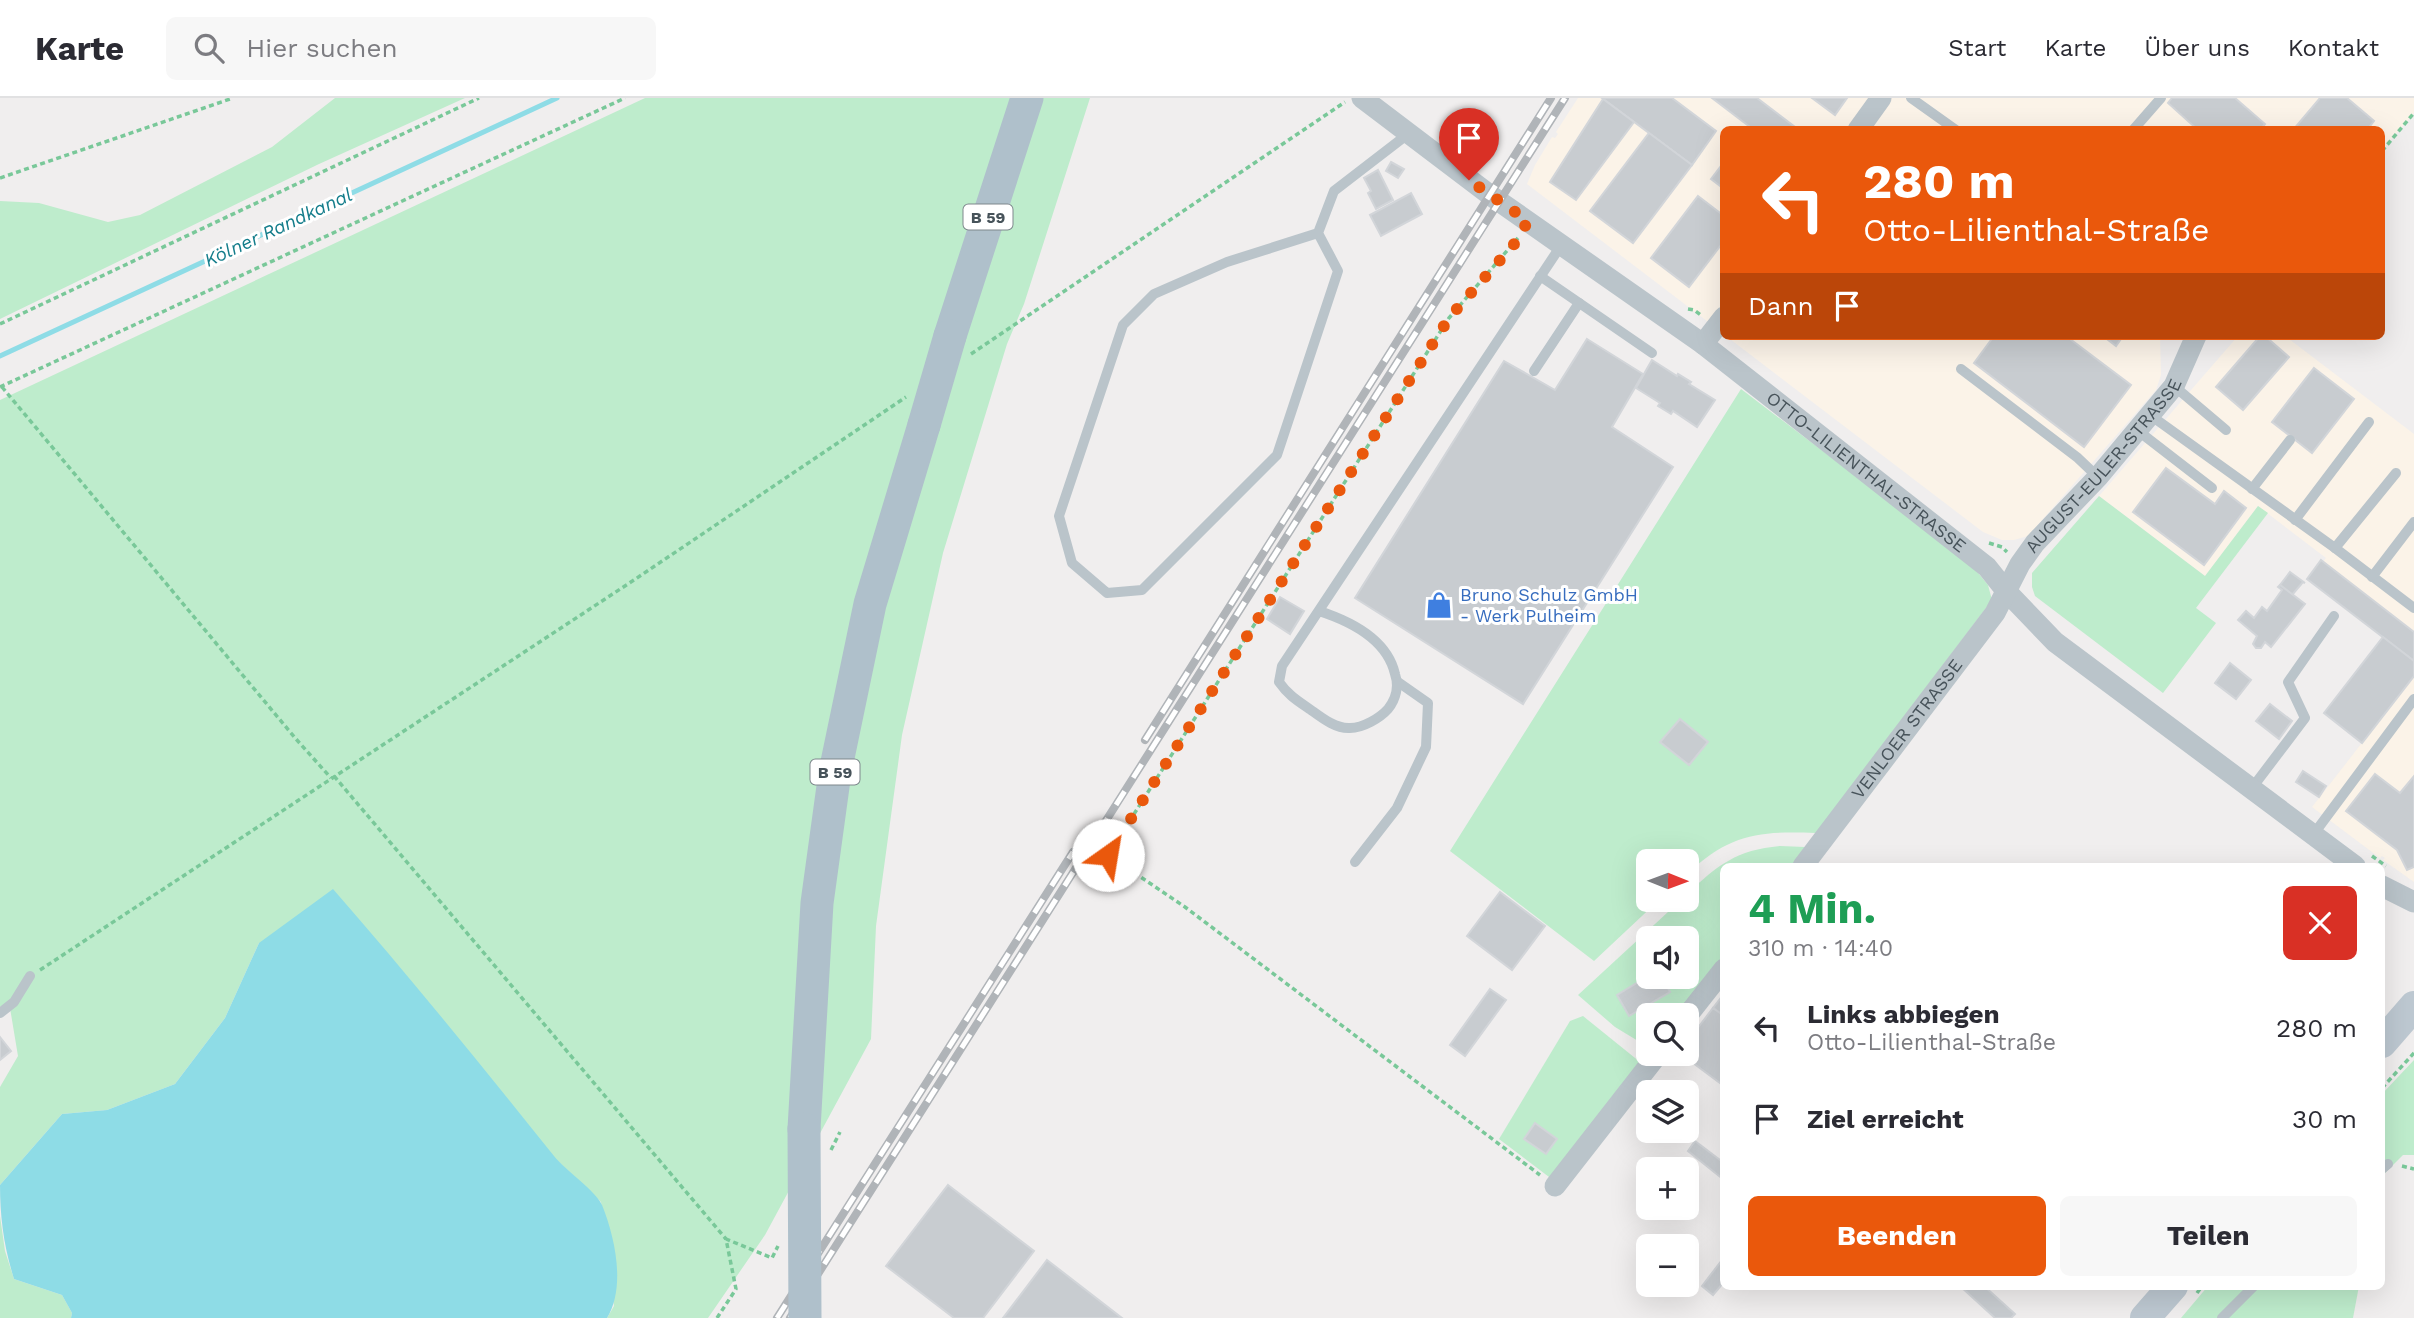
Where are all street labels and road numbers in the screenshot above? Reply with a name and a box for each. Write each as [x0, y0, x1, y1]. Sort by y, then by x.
road number: B 59 [964, 204, 1012, 230]
street label: AUGUST-EULER-STRASSE [2021, 375, 2186, 557]
street label: OTTO-LILIENTHAL-STRASSE [1762, 387, 1971, 557]
street label: VENLOER STRASSE [1847, 655, 1966, 803]
road number: B 59 [810, 760, 860, 785]

